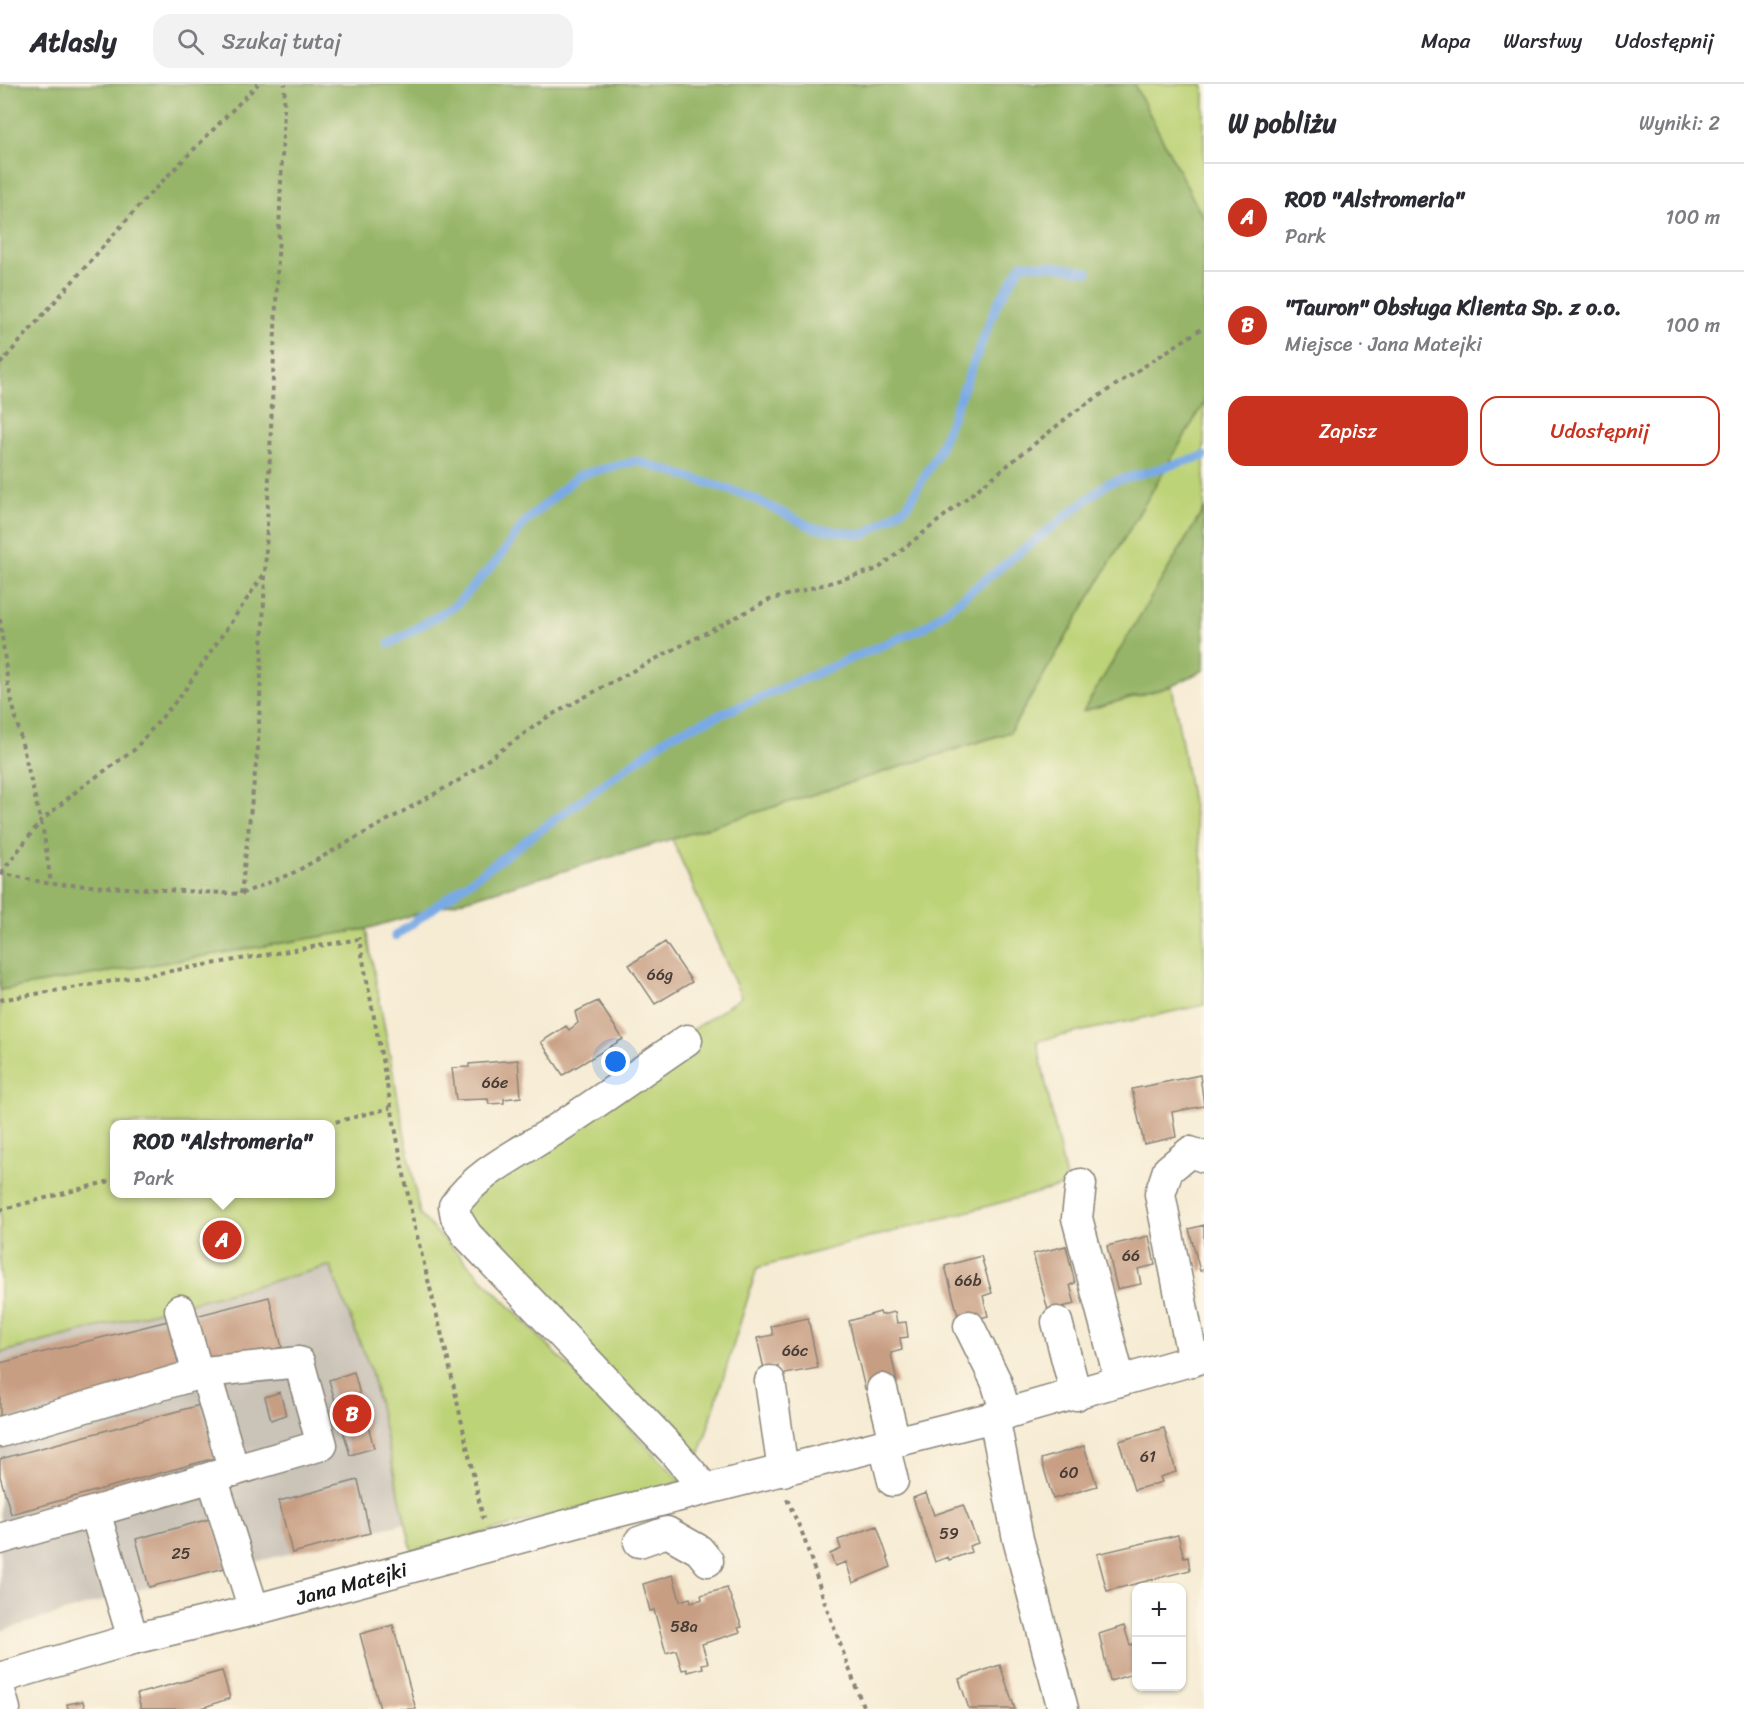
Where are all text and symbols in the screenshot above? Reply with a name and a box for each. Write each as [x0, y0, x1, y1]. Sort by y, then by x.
search box [153, 14, 573, 68]
text: Atlasly [30, 17, 117, 66]
text: Szukaj tutaj [222, 22, 341, 61]
text: Mapa [1421, 22, 1470, 60]
text: Warstwy [1503, 22, 1582, 60]
text: Udostępnij [1615, 22, 1714, 60]
icon: search [174, 25, 207, 58]
text: W pobliżu [1228, 100, 1337, 146]
text: Wyniki: 2 [1639, 106, 1720, 141]
text: ROD "Alstromeria" [1285, 180, 1464, 219]
text: A [1241, 200, 1254, 235]
text: 100 m [1666, 200, 1720, 235]
text: Park [1285, 219, 1326, 254]
text: "Tauron" Obsługa Klienta Sp. z o.o. [1285, 288, 1622, 327]
text: B [1241, 308, 1254, 343]
text: 100 m [1666, 308, 1720, 343]
text: Miejsce · Jana Matejki [1285, 327, 1482, 362]
button: Zapisz [1228, 396, 1468, 466]
button: Udostępnij [1480, 396, 1720, 466]
house number: 66g [647, 960, 673, 989]
your location [601, 1047, 630, 1076]
house number: 66e [482, 1068, 508, 1097]
popup [110, 1120, 335, 1198]
text: ROD "Alstromeria" [133, 1122, 312, 1161]
text: Park [133, 1161, 174, 1196]
pin: A [202, 1218, 242, 1262]
house number: 66 [1122, 1241, 1140, 1270]
house number: 66b [955, 1266, 982, 1295]
house number: 66c [782, 1336, 808, 1365]
pin: B [332, 1392, 372, 1436]
house number: 61 [1140, 1442, 1156, 1471]
house number: 60 [1059, 1458, 1079, 1487]
house number: 59 [939, 1519, 959, 1548]
house number: 25 [171, 1539, 191, 1568]
street label: Jana Matejki [291, 1552, 412, 1616]
map controls [1132, 1583, 1186, 1691]
button: + [1132, 1583, 1186, 1637]
house number: 58a [670, 1612, 698, 1641]
button: − [1132, 1637, 1186, 1691]

